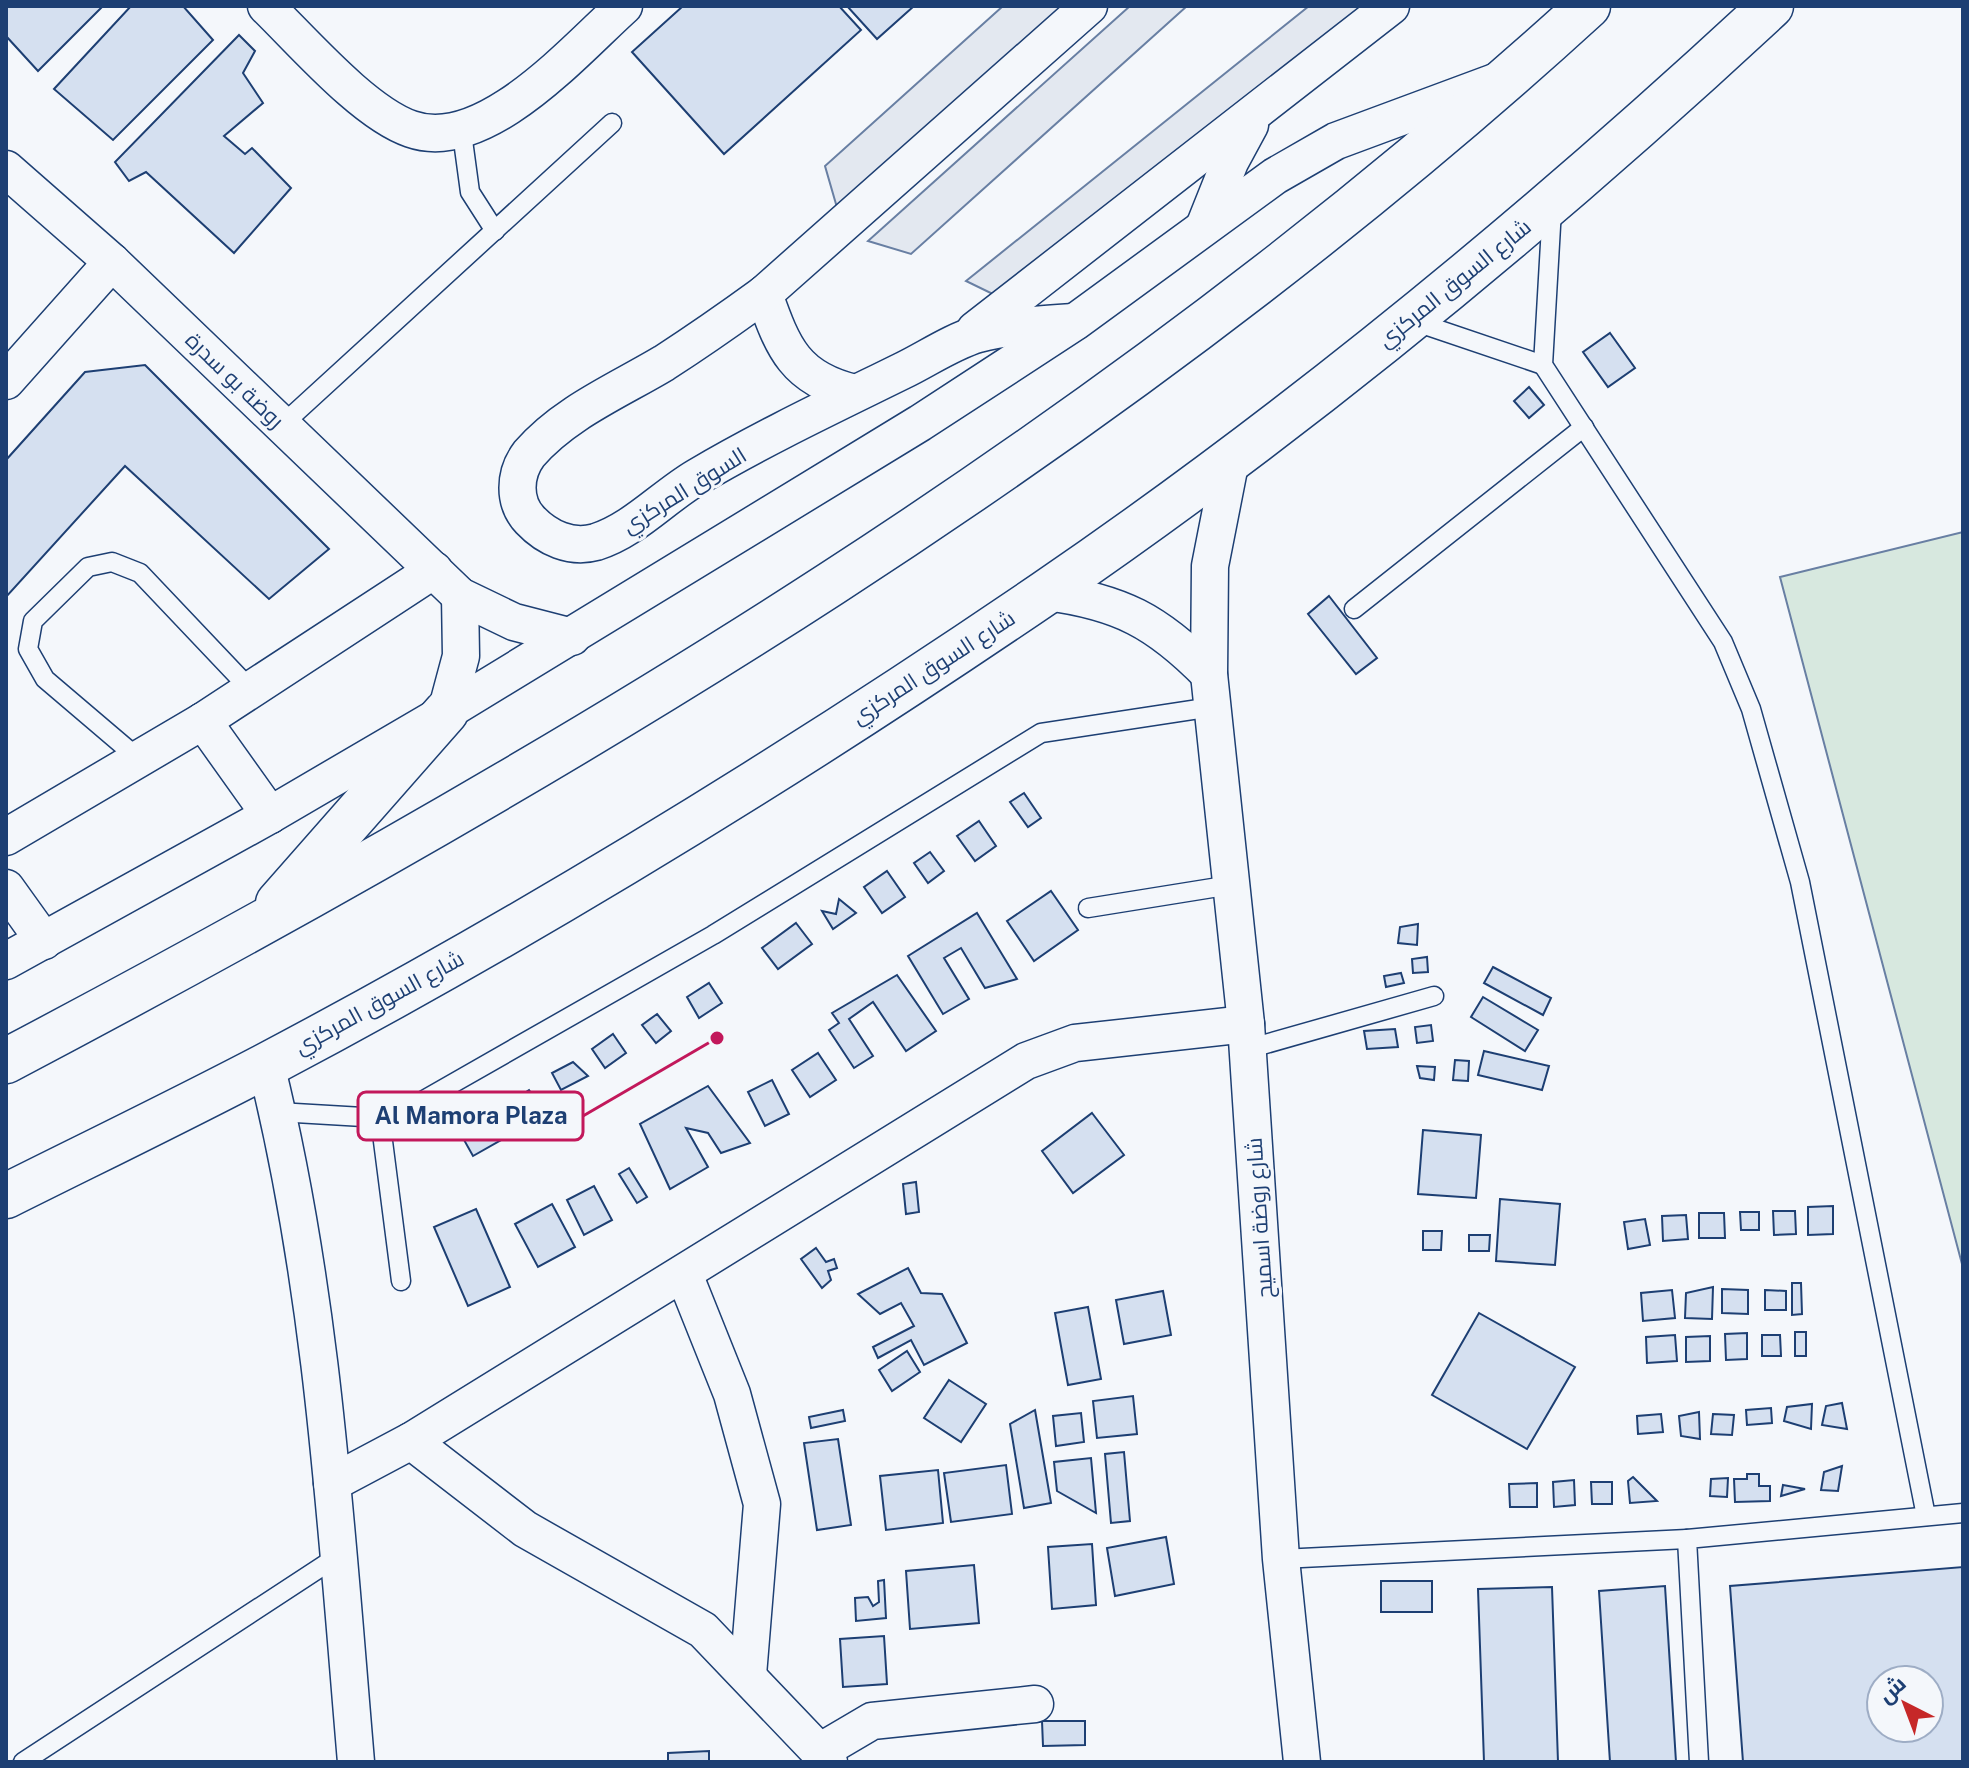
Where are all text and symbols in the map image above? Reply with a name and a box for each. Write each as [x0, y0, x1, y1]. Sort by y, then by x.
street label: شارع السوق المركزي [1372, 213, 1538, 356]
street label: روضة بو سدرة [180, 327, 290, 433]
street label: السوق المركزي [617, 442, 753, 542]
street label: شارع السوق المركزي [847, 605, 1022, 733]
street label: شارع السوق المركزي [290, 945, 470, 1063]
callout: Al Mamora Plaza [358, 1092, 583, 1140]
text: Al Mamora Plaza [375, 1101, 567, 1129]
street label: شارع روضة اسميح [1240, 1137, 1280, 1299]
north arrow [1865, 1664, 1945, 1744]
text: ش [1872, 1670, 1911, 1709]

